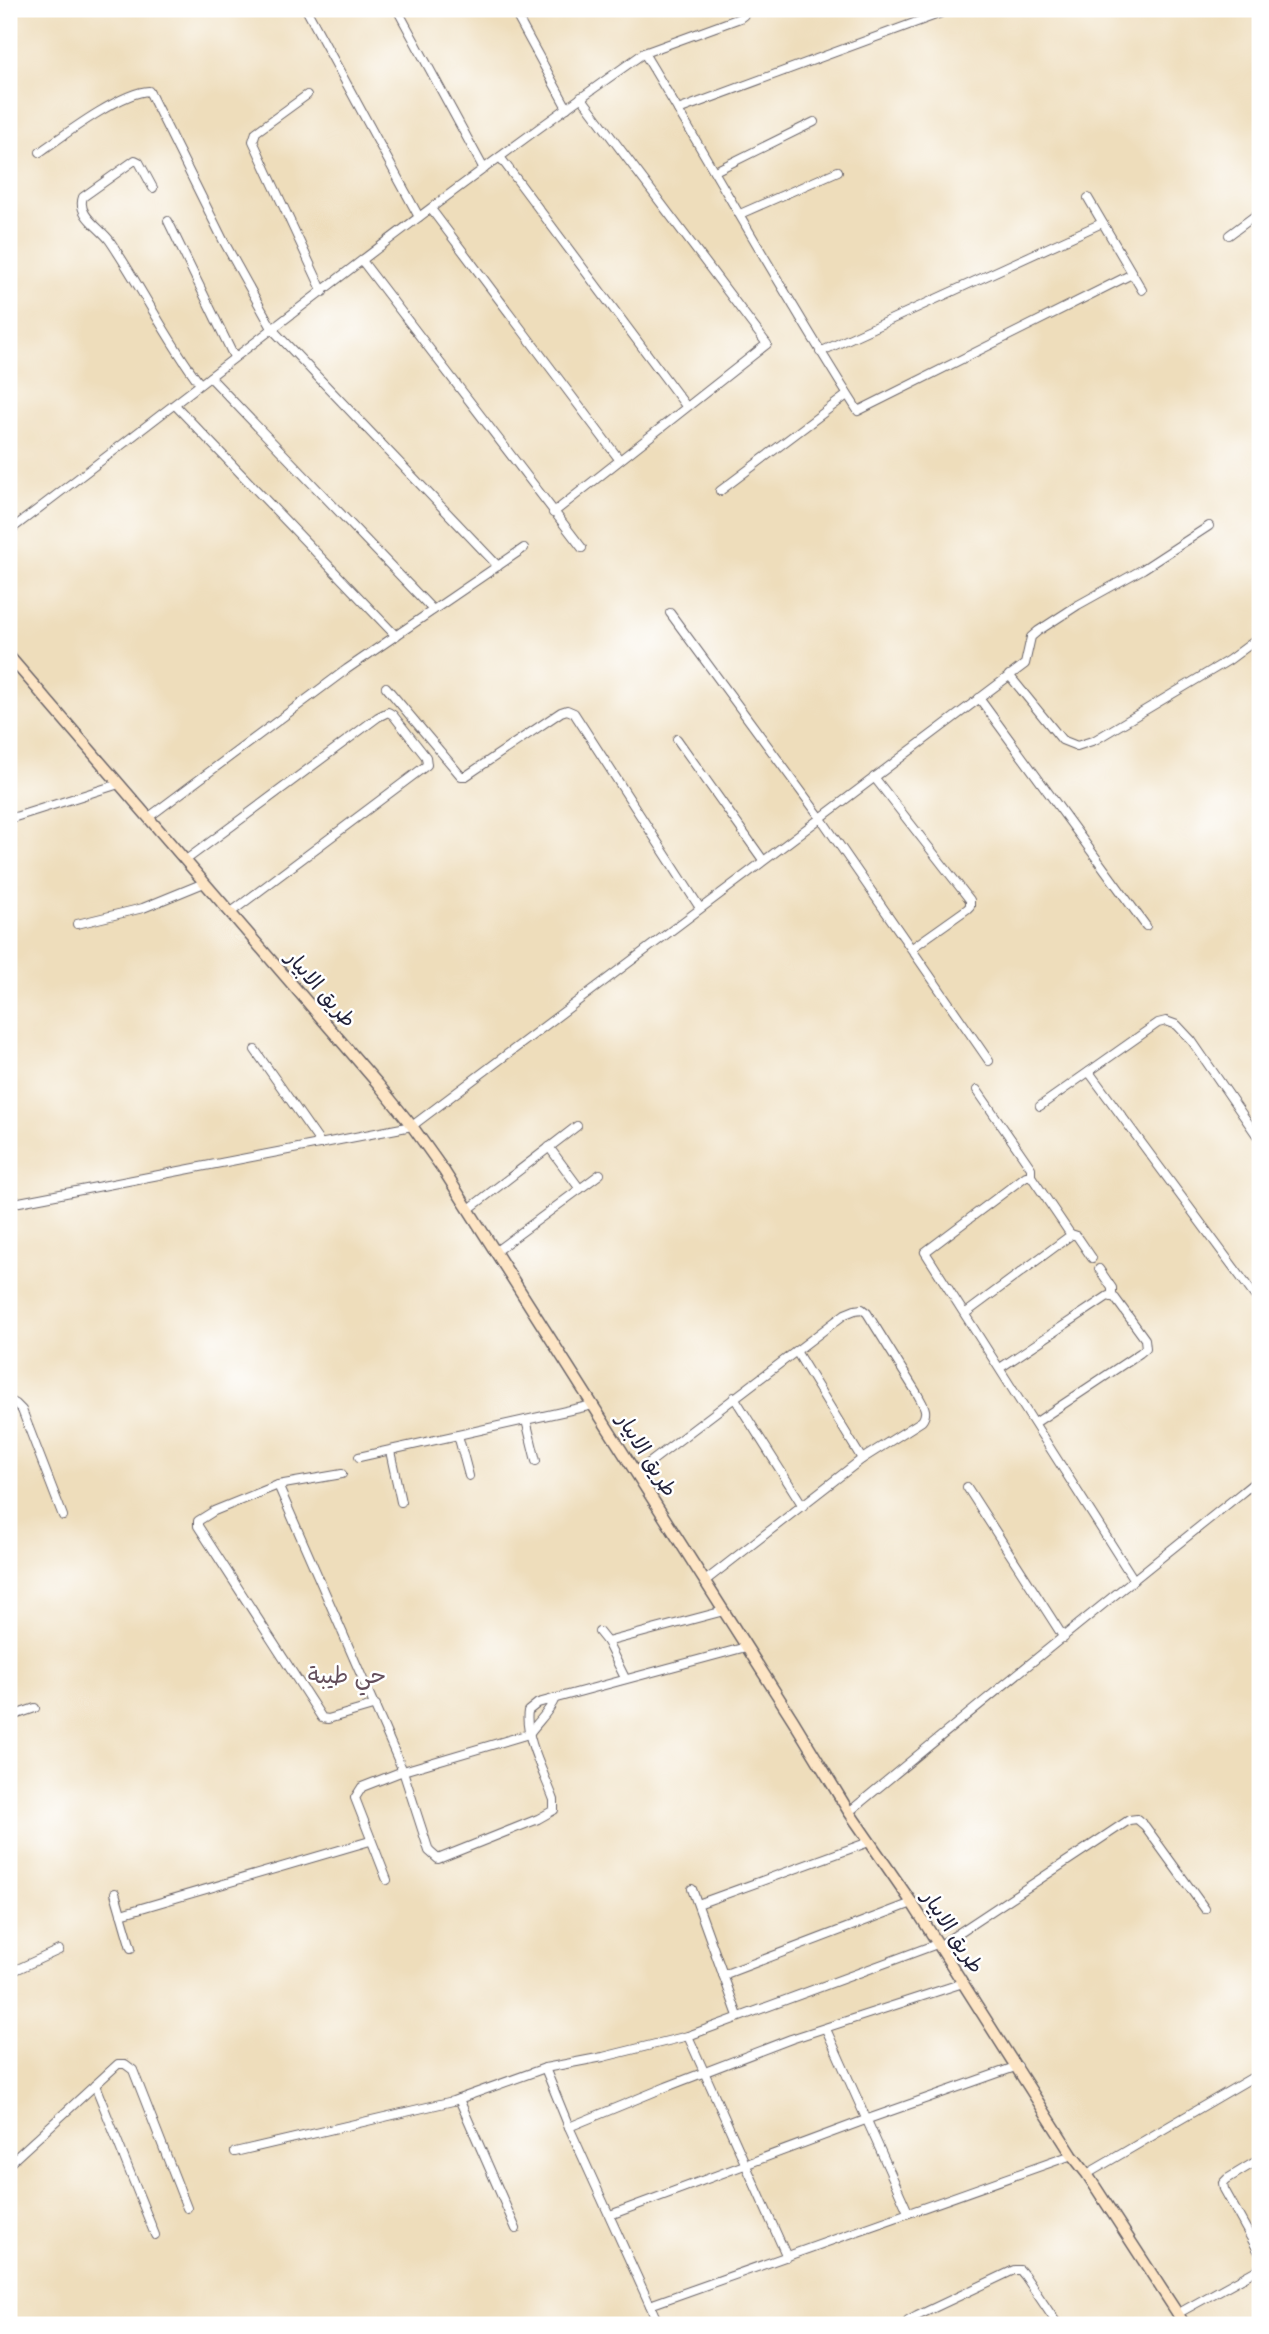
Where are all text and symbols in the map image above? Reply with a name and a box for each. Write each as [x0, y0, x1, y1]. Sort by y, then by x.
street label: طريق الابيار [279, 944, 361, 1033]
street label: طريق الابيار [610, 1407, 682, 1502]
district label: حي طيبة [308, 1662, 386, 1696]
street label: طريق الابيار [915, 1885, 989, 1978]

